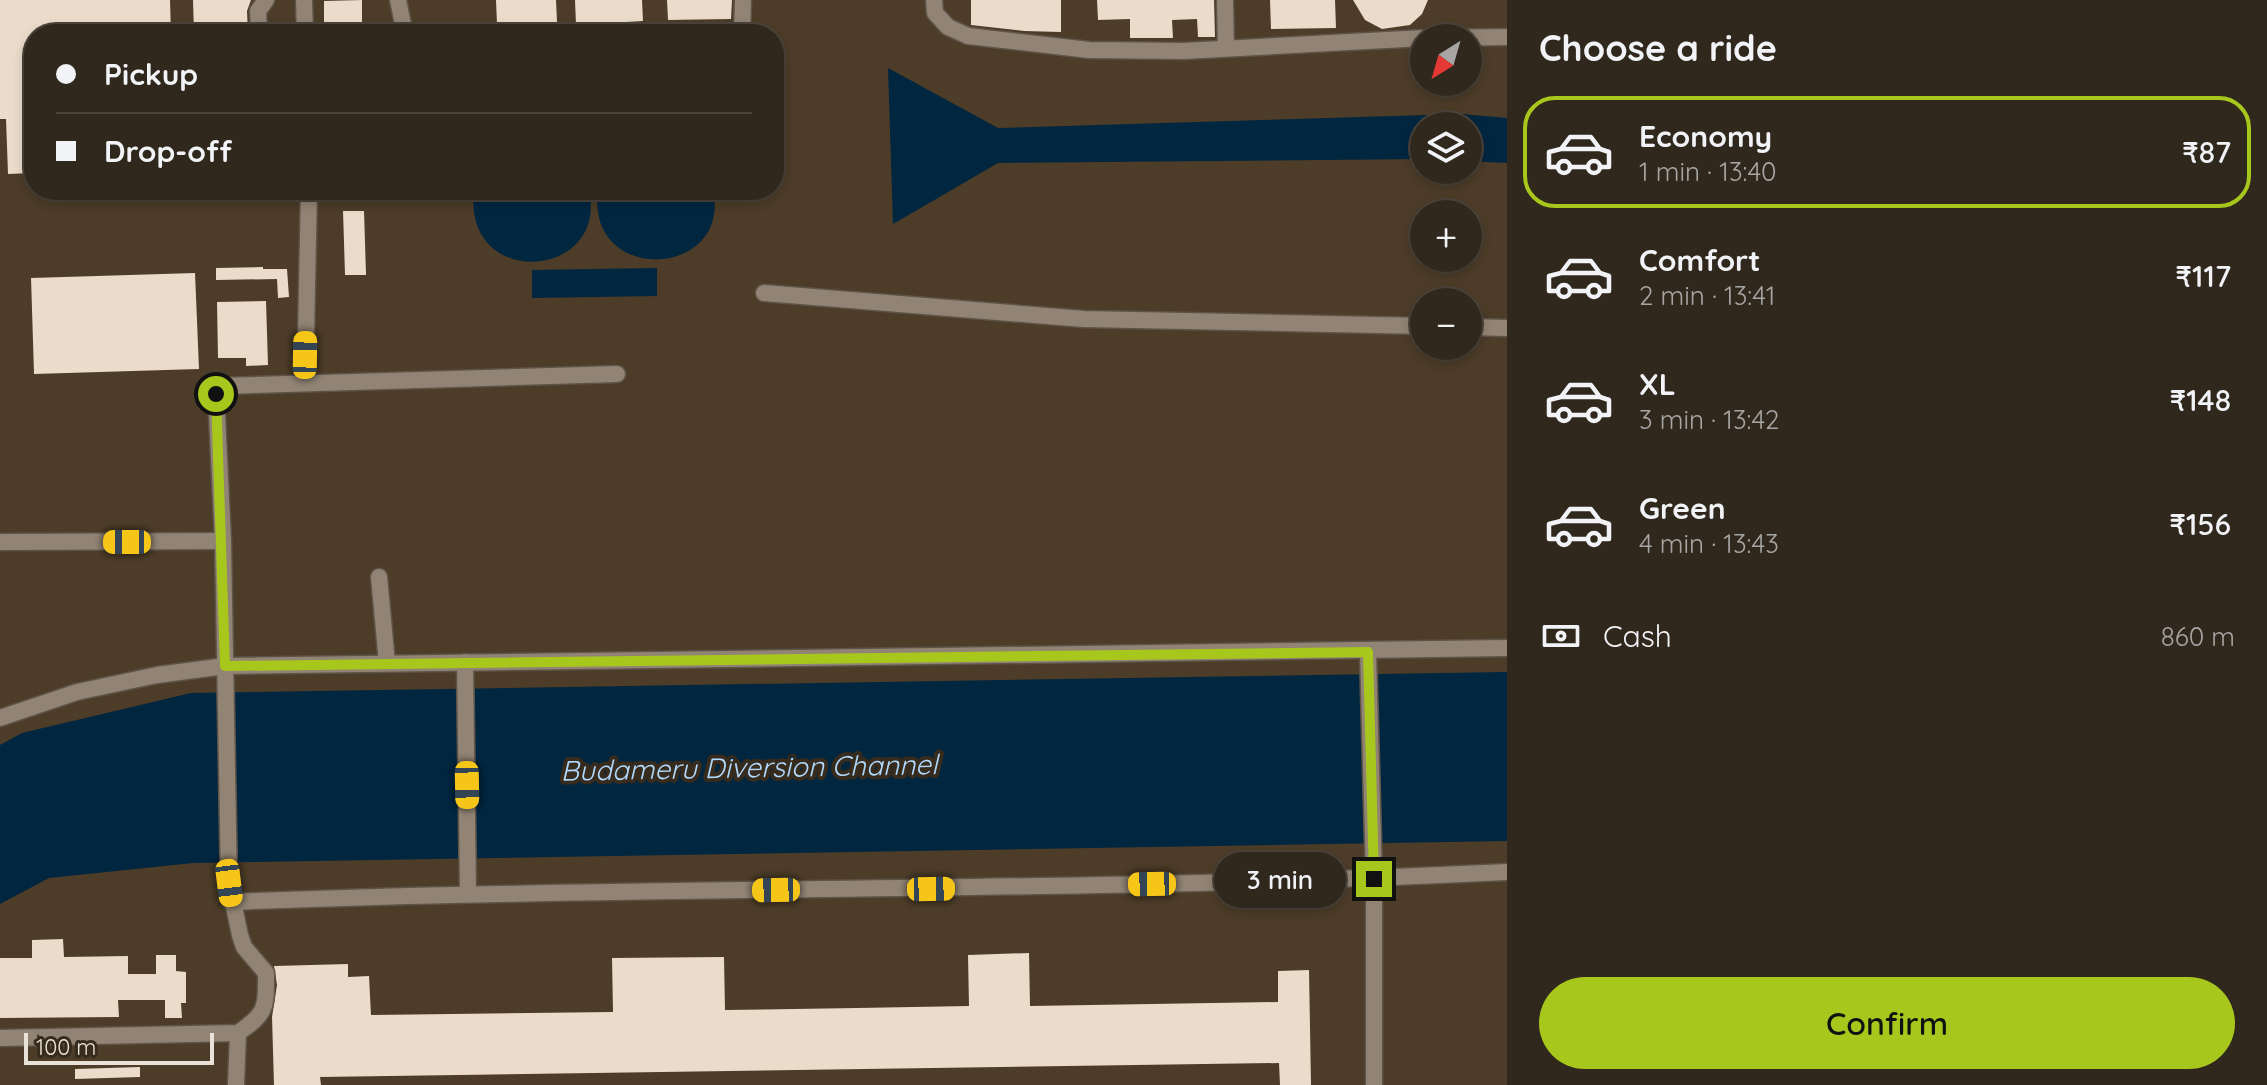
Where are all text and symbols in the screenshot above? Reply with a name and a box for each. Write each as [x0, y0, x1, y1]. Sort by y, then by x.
north arrow [1410, 24, 1482, 96]
map controls [1410, 24, 1482, 360]
text: Choose a ride [1539, 25, 1777, 70]
text: Pickup [104, 55, 198, 93]
button: layers [1410, 112, 1482, 184]
icon: car [1543, 116, 1615, 188]
text: Economy [1639, 117, 1772, 155]
text: Drop-off [104, 132, 232, 170]
text: ₹87 [2182, 133, 2231, 171]
text: 1 min · 13:40 [1639, 155, 1777, 188]
button: + [1410, 200, 1482, 272]
icon: car [1543, 240, 1615, 312]
text: Comfort [1639, 241, 1760, 279]
text: ₹117 [2175, 257, 2231, 295]
text: 2 min · 13:41 [1639, 279, 1775, 312]
button: − [1410, 288, 1482, 360]
car [293, 331, 317, 379]
icon: car [1543, 364, 1615, 436]
text: XL [1639, 365, 1676, 403]
route start [198, 376, 234, 412]
text: ₹148 [2170, 381, 2231, 419]
text: 3 min · 13:42 [1639, 403, 1780, 436]
icon: car [1543, 488, 1615, 560]
text: Green [1639, 489, 1726, 527]
text: ₹156 [2169, 505, 2231, 543]
text: 4 min · 13:43 [1639, 527, 1779, 560]
car [103, 530, 151, 554]
icon: cash [1539, 614, 1583, 658]
text: Cash [1603, 617, 1672, 655]
text: 860 m [2161, 620, 2235, 653]
water label: Budameru Diversion Channel [560, 746, 941, 788]
car [455, 761, 479, 809]
callout: 3 min [1214, 851, 1346, 907]
car [214, 858, 244, 908]
route end [1356, 861, 1392, 897]
text: 3 min [1247, 863, 1313, 896]
car [1128, 872, 1176, 896]
car [907, 877, 955, 901]
car [752, 878, 800, 902]
button: Confirm [1539, 977, 2235, 1069]
scale bar [24, 1029, 214, 1065]
text: 100 m [36, 1033, 96, 1061]

